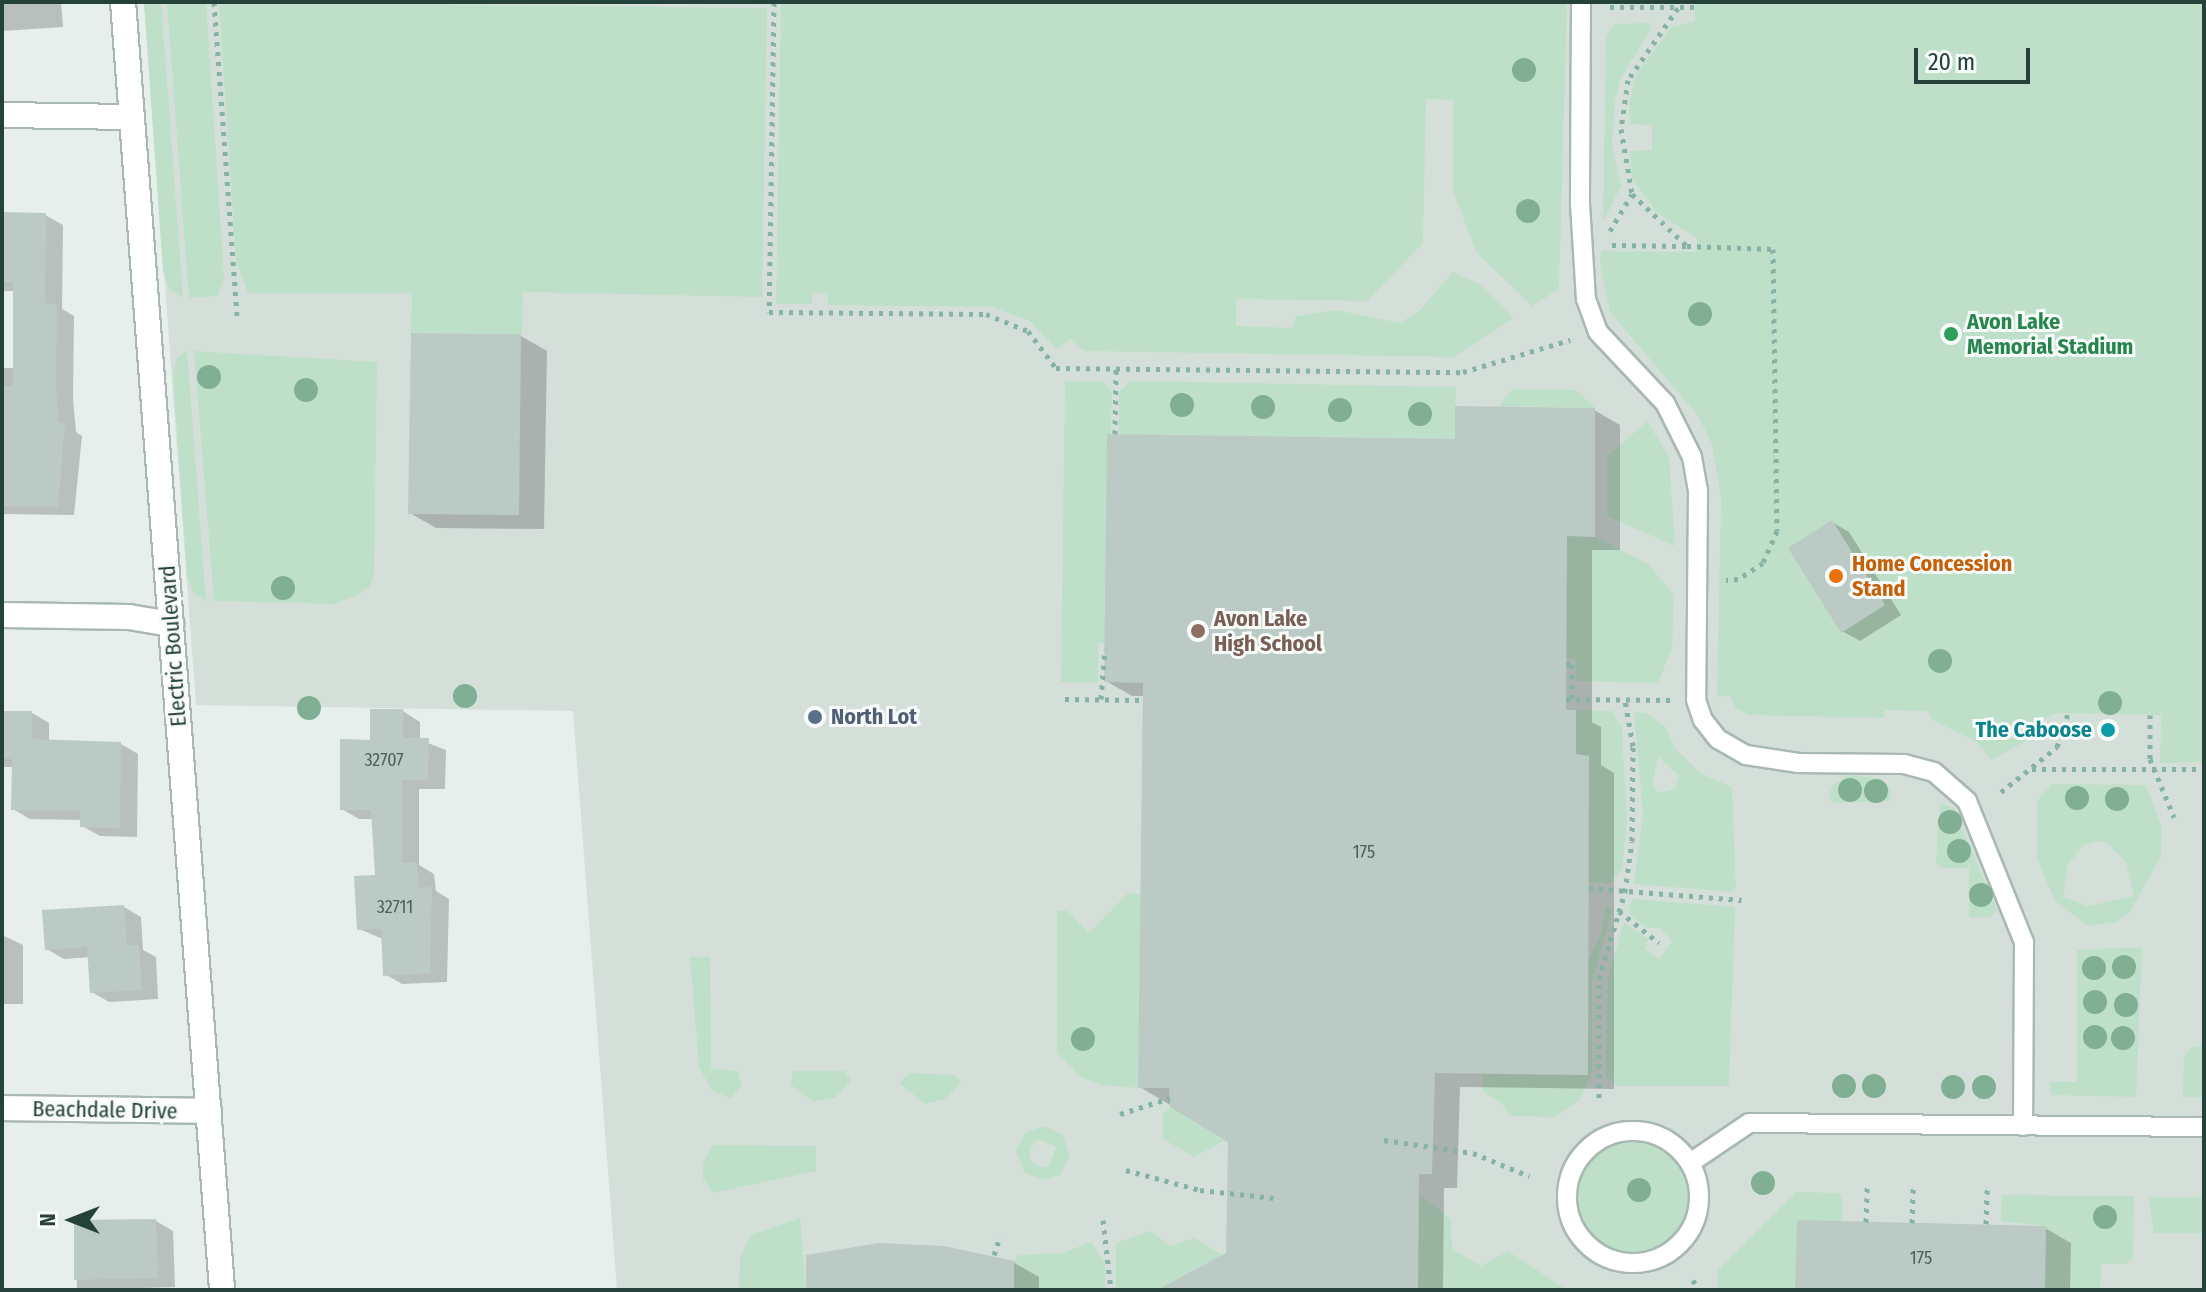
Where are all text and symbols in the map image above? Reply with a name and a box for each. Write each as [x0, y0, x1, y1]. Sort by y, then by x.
scale bar [1918, 32, 2034, 82]
text: 20 m [1928, 48, 1975, 76]
place label: Avon Lake Memorial Stadium [1967, 308, 2133, 360]
marker: Avon Lake Memorial Stadium [1942, 325, 1960, 343]
place label: Home Concession Stand [1852, 550, 2012, 602]
street label: Electric Boulevard [154, 564, 192, 728]
marker: Home Concession Stand [1827, 567, 1845, 585]
place label: Avon Lake High School [1214, 605, 1322, 656]
marker: Avon Lake High School [1189, 622, 1207, 640]
place label: North Lot [831, 704, 917, 730]
marker: North Lot [806, 708, 824, 726]
place label: The Caboose [1975, 717, 2092, 743]
marker: The Caboose [2099, 721, 2117, 739]
house number: 32707 [364, 749, 404, 771]
house number: 175 [1353, 841, 1375, 863]
house number: 32711 [377, 896, 413, 918]
street label: Beachdale Drive [32, 1096, 178, 1124]
north arrow [32, 1180, 112, 1260]
text: N [34, 1213, 61, 1227]
house number: 175 [1910, 1247, 1932, 1269]

